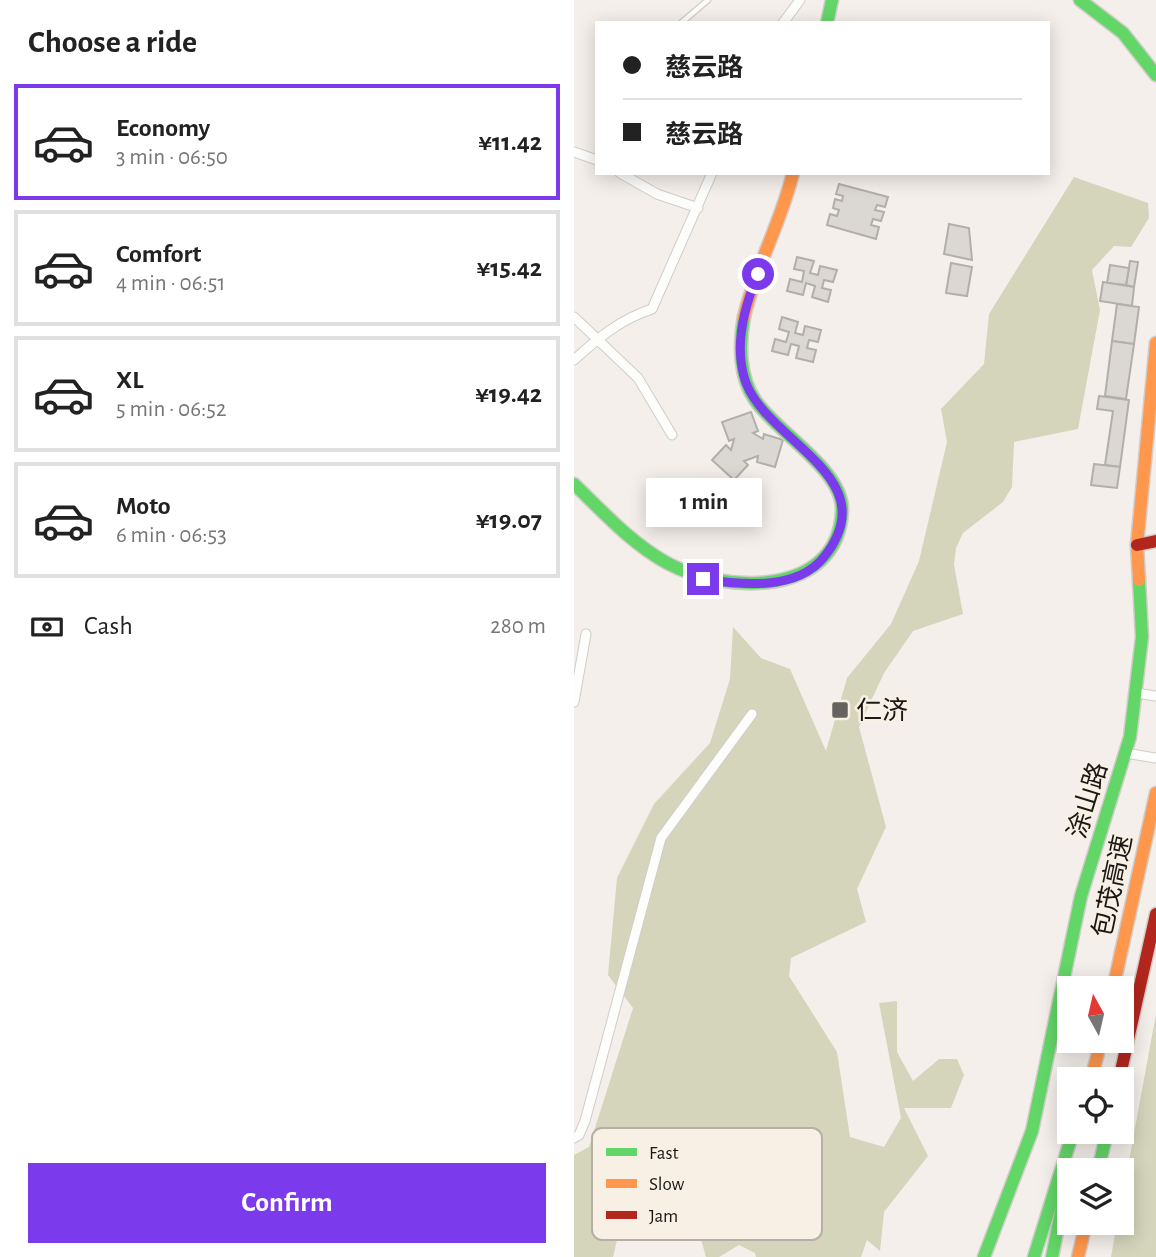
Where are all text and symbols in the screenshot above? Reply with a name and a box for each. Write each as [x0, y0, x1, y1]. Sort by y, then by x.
text: Choose a ride [28, 26, 197, 58]
text: 慈云路 [665, 55, 743, 81]
icon: car [32, 111, 95, 174]
text: Economy [116, 115, 210, 141]
text: 慈云路 [665, 122, 743, 148]
text: ¥11.42 [478, 129, 542, 155]
text: 3 min · 06:50 [116, 146, 228, 169]
icon: car [32, 237, 95, 300]
text: Comfort [116, 241, 201, 267]
text: ¥15.42 [476, 255, 542, 281]
route start [742, 258, 774, 290]
text: 4 min · 06:51 [116, 272, 225, 295]
icon: car [32, 363, 95, 426]
text: XL [116, 367, 143, 393]
text: ¥19.42 [475, 381, 542, 407]
text: 5 min · 06:52 [116, 398, 226, 421]
callout: 1 min [645, 477, 761, 526]
icon: car [32, 489, 95, 552]
text: 1 min [680, 491, 728, 514]
text: Moto [116, 493, 171, 519]
text: ¥19.07 [476, 507, 542, 533]
text: 6 min · 06:53 [116, 524, 227, 547]
route end [687, 563, 719, 595]
icon: cash [28, 608, 66, 646]
text: Cash [84, 613, 133, 639]
text: 280 m [490, 615, 546, 638]
place label: 仁济 [856, 697, 908, 724]
marker: 仁济 [830, 700, 850, 720]
street label: 涂山路 [1063, 759, 1112, 841]
street label: 包茂高速 [1087, 832, 1137, 940]
north arrow [1057, 976, 1134, 1054]
map controls [1057, 976, 1134, 1235]
button: locate [1057, 1067, 1134, 1144]
legend [592, 1128, 822, 1240]
text: Fast [649, 1144, 679, 1163]
button: layers [1057, 1158, 1134, 1235]
button: Confirm [28, 1163, 546, 1243]
text: Slow [649, 1175, 685, 1194]
text: Jam [649, 1207, 678, 1226]

